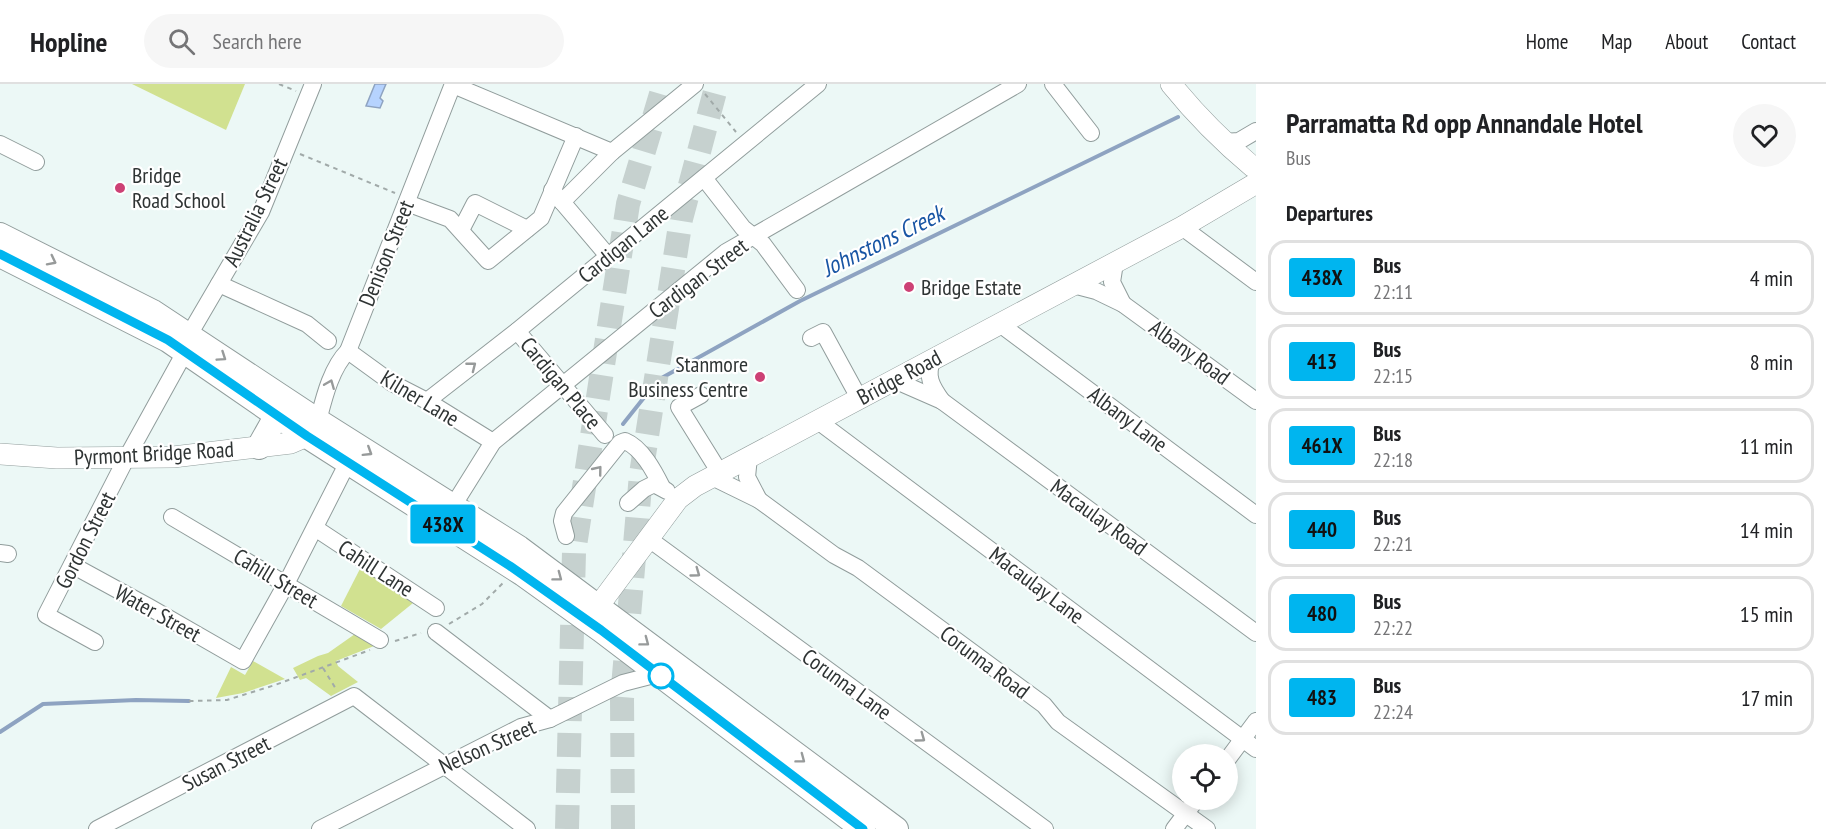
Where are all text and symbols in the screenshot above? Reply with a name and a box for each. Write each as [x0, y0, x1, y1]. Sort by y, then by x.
search box [144, 14, 564, 68]
text: Hopline [30, 23, 108, 60]
icon: search [165, 25, 198, 58]
text: Search here [213, 27, 302, 55]
text: Home [1526, 28, 1568, 55]
text: Map [1601, 28, 1632, 55]
text: About [1665, 28, 1708, 55]
text: Contact [1741, 28, 1796, 55]
text: Parramatta Rd opp Annandale Hotel [1286, 104, 1643, 141]
button: heart [1733, 104, 1796, 167]
text: Bus [1286, 145, 1311, 171]
street label: Australia Street [217, 153, 293, 271]
place label: Bridge Road School [132, 161, 226, 214]
marker: Bridge Road School [113, 181, 127, 195]
street label: Denison Street [352, 196, 420, 310]
water label: Johnstons Creek [816, 196, 951, 284]
street label: Cardigan Lane [572, 199, 674, 289]
text: Departures [1286, 199, 1373, 227]
street label: Cardigan Street [643, 232, 753, 324]
text: Bus [1373, 251, 1401, 279]
one-way arrow [46, 254, 57, 265]
text: 438X [1301, 264, 1343, 291]
text: 4 min [1750, 264, 1793, 292]
place label: Bridge Estate [921, 273, 1022, 301]
text: 22:11 [1373, 279, 1413, 305]
marker: Bridge Estate [902, 280, 916, 294]
street label: Albany Road [1144, 313, 1236, 391]
street label: Cardigan Place [514, 331, 608, 435]
text: Bus [1373, 335, 1401, 363]
street label: Bridge Road [852, 343, 946, 411]
text: 413 [1307, 348, 1337, 375]
text: 8 min [1750, 348, 1793, 376]
one-way arrow [215, 350, 226, 361]
place label: Stanmore Business Centre [628, 350, 748, 403]
one-way arrow [465, 363, 476, 374]
text: 22:15 [1373, 363, 1413, 389]
street label: Kilner Lane [376, 364, 464, 432]
marker: Stanmore Business Centre [753, 370, 767, 384]
one-way arrow [323, 380, 335, 391]
street label: Albany Lane [1083, 380, 1173, 458]
text: Bus [1373, 419, 1401, 447]
text: 461X [1301, 432, 1343, 459]
text: 11 min [1740, 432, 1793, 460]
street label: Pyrmont Bridge Road [73, 435, 235, 471]
one-way arrow [361, 445, 372, 456]
text: 22:18 [1373, 447, 1413, 473]
one-way arrow [591, 465, 602, 476]
street label: Macaulay Road [1045, 473, 1153, 561]
street label: Gordon Street [49, 487, 121, 593]
text: Bus [1373, 503, 1401, 531]
line badge: 438X [401, 504, 485, 544]
text: 438X [422, 511, 464, 538]
text: 440 [1307, 516, 1337, 543]
text: 14 min [1740, 516, 1793, 544]
text: 22:21 [1373, 531, 1413, 557]
street label: Cahill Lane [333, 533, 419, 603]
street label: Macaulay Lane [984, 540, 1090, 630]
street label: Cahill Street [229, 542, 323, 614]
one-way arrow [690, 566, 701, 577]
one-way arrow [552, 569, 563, 580]
street label: Water Street [110, 578, 206, 648]
text: Bus [1373, 587, 1401, 615]
text: 480 [1307, 600, 1337, 627]
text: 15 min [1740, 600, 1793, 628]
text: 22:22 [1373, 615, 1413, 641]
street label: Corunna Road [935, 619, 1035, 705]
one-way arrow [639, 634, 650, 645]
street label: Corunna Lane [797, 642, 897, 726]
unlabelled marker [648, 663, 674, 689]
text: Bus [1373, 671, 1401, 699]
text: 483 [1307, 684, 1337, 711]
text: 17 min [1741, 684, 1793, 712]
text: 22:24 [1373, 699, 1413, 725]
street label: Nelson Street [434, 712, 540, 780]
street label: Susan Street [177, 729, 275, 797]
one-way arrow [915, 731, 926, 742]
map controls [1172, 744, 1238, 810]
button: locate [1172, 744, 1238, 810]
one-way arrow [795, 751, 806, 762]

